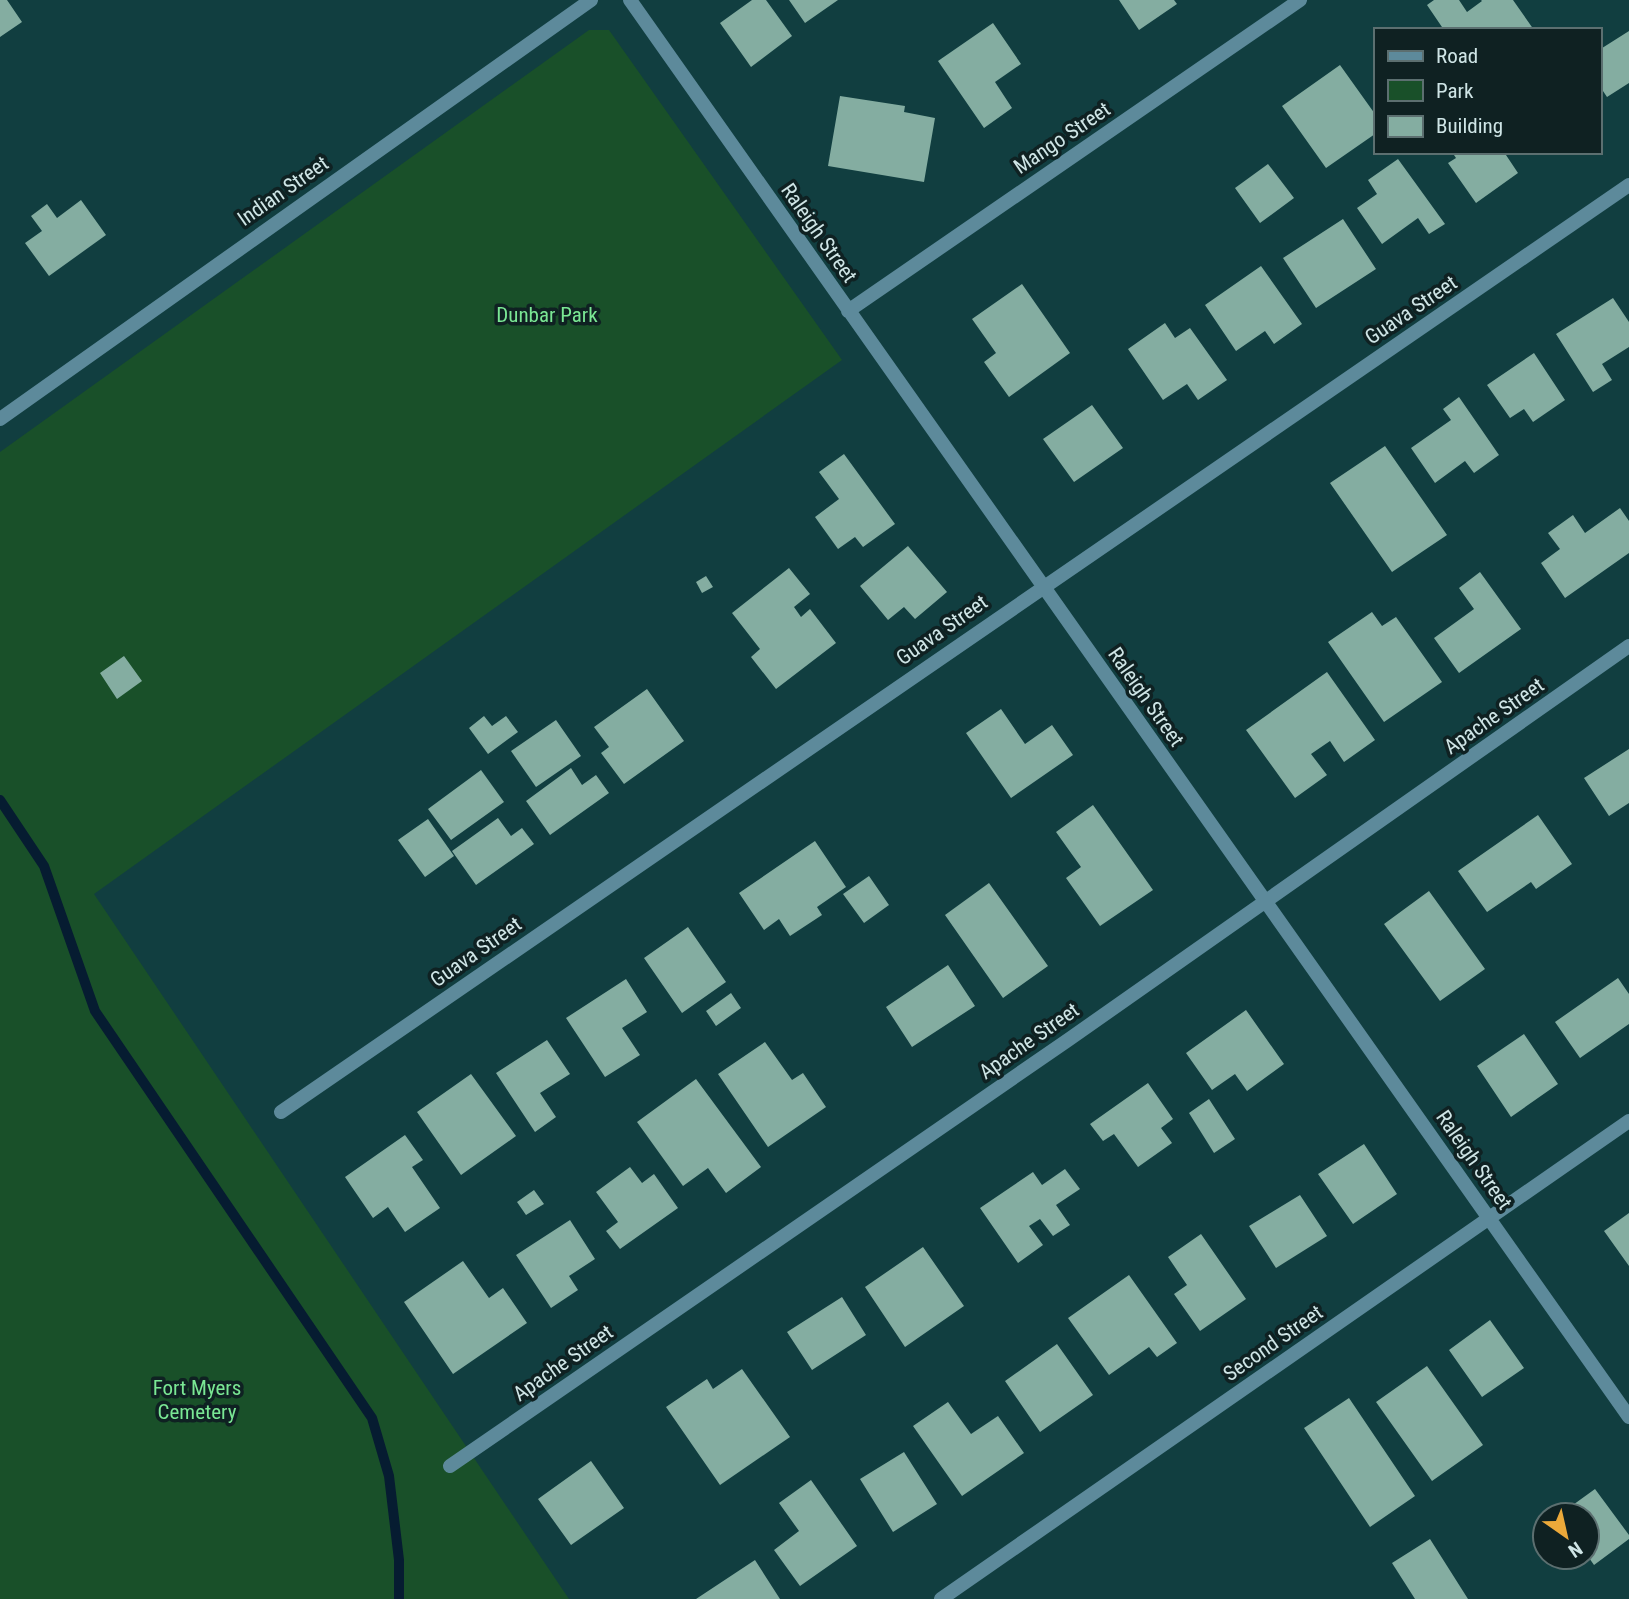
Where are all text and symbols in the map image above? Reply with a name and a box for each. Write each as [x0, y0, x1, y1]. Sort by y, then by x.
legend [1374, 28, 1601, 154]
text: Road [1436, 44, 1478, 68]
text: Park [1436, 79, 1474, 103]
street label: Mango Street [1009, 97, 1115, 179]
text: Building [1436, 114, 1503, 138]
street label: Indian Street [233, 151, 333, 231]
street label: Raleigh Street [776, 179, 862, 287]
street label: Guava Street [1361, 271, 1461, 349]
park label: Dunbar Park [496, 303, 598, 327]
street label: Guava Street [892, 590, 992, 670]
street label: Raleigh Street [1103, 643, 1189, 751]
street label: Apache Street [1440, 673, 1548, 759]
street label: Guava Street [426, 912, 526, 992]
street label: Apache Street [975, 998, 1083, 1084]
street label: Raleigh Street [1431, 1106, 1517, 1214]
street label: Second Street [1219, 1300, 1327, 1386]
street label: Apache Street [509, 1320, 617, 1406]
park label: Fort Myers Cemetery [153, 1376, 241, 1424]
north arrow [1531, 1501, 1601, 1571]
text: N [1564, 1537, 1586, 1562]

